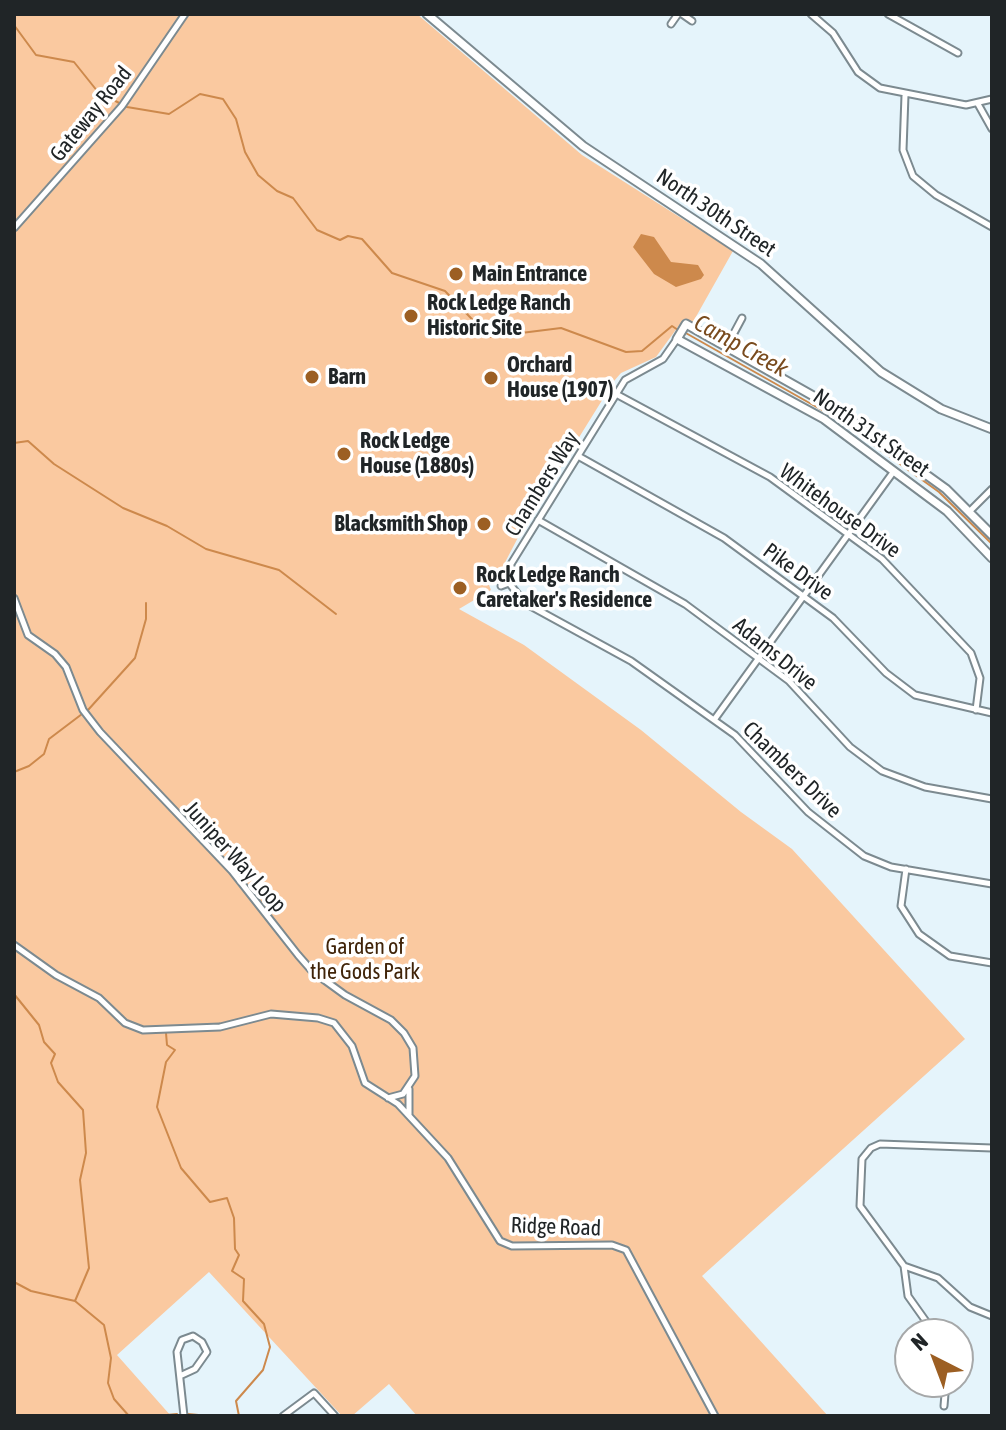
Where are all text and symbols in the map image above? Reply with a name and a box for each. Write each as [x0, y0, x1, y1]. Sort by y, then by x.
street label: Gateway Road [45, 61, 137, 167]
street label: North 30th Street [651, 163, 781, 263]
place label: Main Entrance [472, 261, 587, 287]
marker: Main Entrance [447, 265, 465, 283]
place label: Rock Ledge Ranch Historic Site [427, 290, 571, 342]
marker: Rock Ledge Ranch Historic Site [402, 307, 420, 325]
water label: Camp Creek [689, 308, 793, 384]
place label: Orchard House (1907) [507, 352, 613, 404]
place label: Barn [328, 364, 366, 390]
marker: Barn [303, 368, 321, 386]
marker: Orchard House (1907) [482, 369, 500, 387]
street label: North 31st Street [808, 383, 934, 483]
street label: Chambers Way [499, 427, 585, 541]
place label: Rock Ledge House (1880s) [360, 428, 474, 480]
marker: Rock Ledge House (1880s) [335, 445, 353, 463]
street label: Whitehouse Drive [774, 458, 906, 564]
place label: Blacksmith Shop [334, 511, 468, 537]
marker: Blacksmith Shop [475, 515, 493, 533]
street label: Pike Drive [758, 538, 838, 606]
place label: Rock Ledge Ranch Caretaker's Residence [476, 562, 652, 614]
marker: Rock Ledge Ranch Caretaker's Residence [451, 579, 469, 597]
street label: Adams Drive [728, 612, 822, 696]
street label: Chambers Drive [737, 716, 847, 824]
street label: Juniper Way Loop [178, 796, 292, 918]
park label: Garden of the Gods Park [310, 934, 420, 986]
street label: Ridge Road [510, 1212, 602, 1242]
north arrow [894, 1318, 974, 1398]
text: N [906, 1328, 933, 1356]

